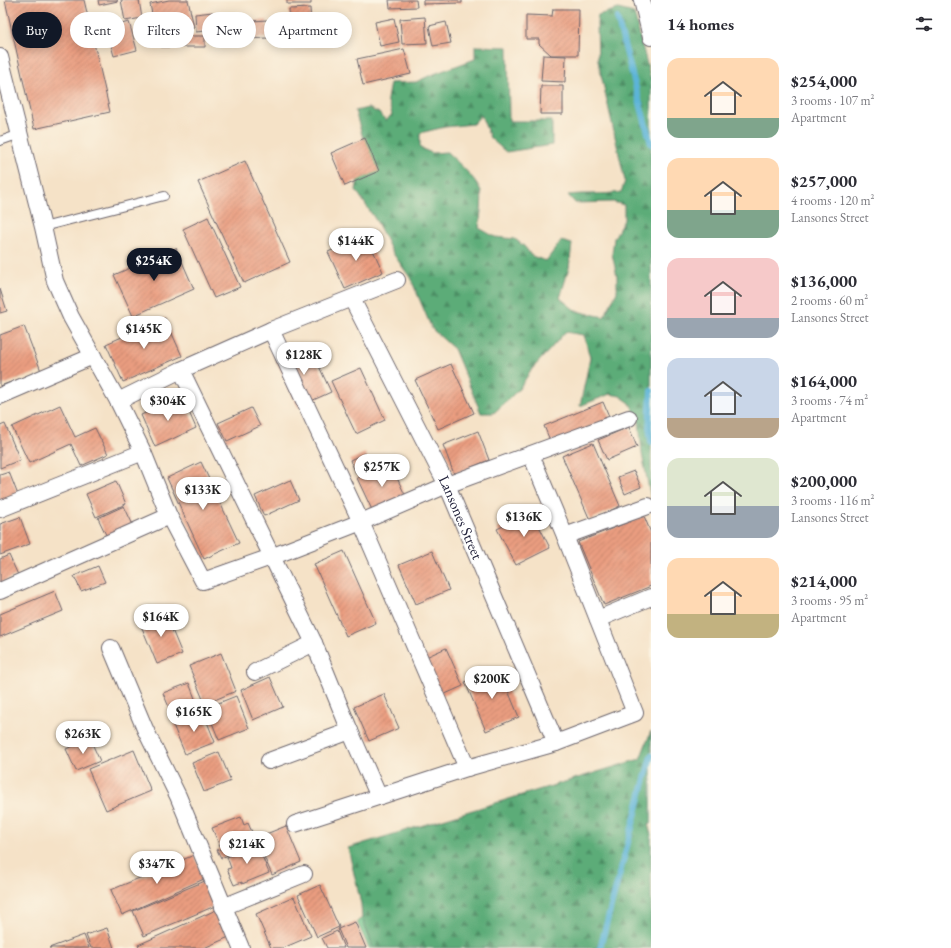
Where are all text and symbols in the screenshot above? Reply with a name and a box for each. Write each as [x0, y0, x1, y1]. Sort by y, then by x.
chip: Buy [12, 12, 62, 48]
chip: Rent [70, 12, 125, 48]
chip: Filters [133, 12, 194, 48]
chip: New [202, 12, 256, 48]
chip: Apartment [264, 12, 352, 48]
text: 14 homes [667, 13, 734, 35]
icon: filters [913, 13, 935, 35]
text: $254,000 [791, 70, 857, 92]
icon: home [699, 74, 747, 122]
text: 3 rooms · 107 m² [791, 92, 875, 109]
text: Apartment [791, 109, 846, 126]
text: $257,000 [791, 170, 857, 192]
icon: home [699, 174, 747, 222]
text: 4 rooms · 120 m² [791, 192, 875, 209]
text: Lansones Street [791, 209, 869, 226]
pin: $144K [328, 228, 384, 262]
text: $144K [338, 232, 374, 249]
pin: $254K [126, 248, 182, 282]
text: $254K [136, 252, 172, 269]
text: $136,000 [791, 270, 857, 292]
icon: home [699, 274, 747, 322]
text: 2 rooms · 60 m² [791, 292, 868, 309]
text: Lansones Street [791, 309, 869, 326]
pin: $145K [116, 316, 172, 350]
text: $145K [126, 320, 162, 337]
pin: $128K [276, 342, 332, 376]
text: $128K [286, 346, 322, 363]
text: $164,000 [791, 370, 857, 392]
icon: home [699, 374, 747, 422]
pin: $304K [140, 388, 196, 422]
text: $304K [150, 392, 186, 409]
text: 3 rooms · 74 m² [791, 392, 868, 409]
text: Apartment [791, 409, 846, 426]
pin: $257K [354, 454, 410, 488]
text: $257K [364, 458, 400, 475]
text: $200,000 [791, 470, 857, 492]
street label: Lansones Street [435, 472, 487, 562]
icon: home [699, 474, 747, 522]
pin: $133K [175, 477, 231, 511]
text: $133K [185, 481, 221, 498]
text: 3 rooms · 116 m² [791, 492, 875, 509]
pin: $136K [496, 504, 552, 538]
text: $136K [506, 508, 542, 525]
text: Lansones Street [791, 509, 869, 526]
text: $214,000 [791, 570, 857, 592]
icon: home [699, 574, 747, 622]
text: 3 rooms · 95 m² [791, 592, 868, 609]
pin: $164K [133, 604, 189, 638]
text: $164K [143, 608, 179, 625]
text: Apartment [791, 609, 846, 626]
pin: $200K [464, 666, 520, 700]
text: $200K [474, 670, 510, 687]
pin: $165K [166, 699, 222, 733]
text: $165K [176, 703, 212, 720]
pin: $263K [55, 721, 111, 755]
text: $263K [65, 725, 101, 742]
pin: $214K [219, 831, 275, 865]
text: $214K [229, 835, 265, 852]
pin: $347K [129, 851, 185, 885]
text: $347K [139, 855, 175, 872]

